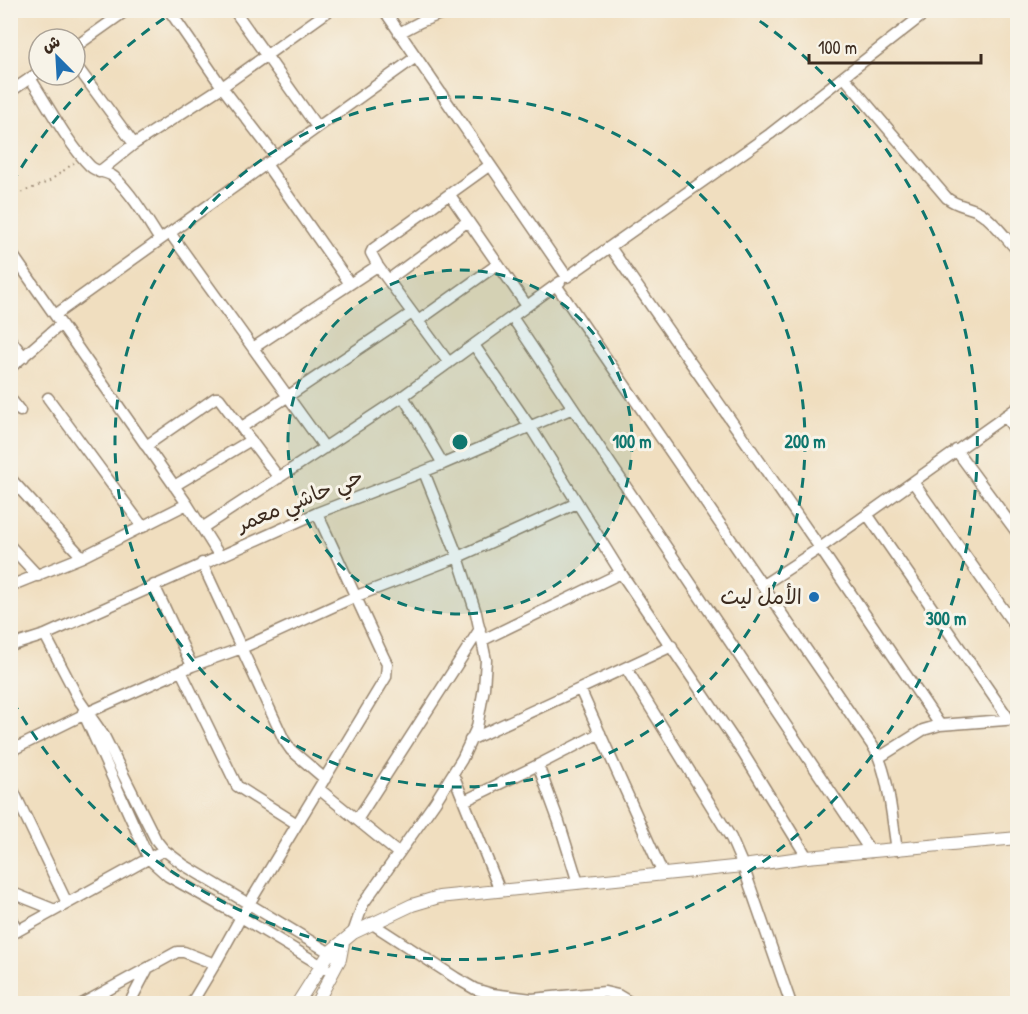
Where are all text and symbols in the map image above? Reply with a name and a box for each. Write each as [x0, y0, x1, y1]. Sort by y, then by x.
north arrow [27, 27, 87, 87]
scale bar [809, 27, 982, 65]
text: ش [38, 30, 63, 57]
text: 100 m [818, 35, 857, 60]
text: 100 m [612, 429, 652, 454]
text: 200 m [785, 429, 825, 454]
centre of rings [450, 432, 470, 452]
street label: حي حاشي معمر [230, 461, 369, 543]
place label: الأمل ليث [720, 582, 802, 611]
marker: الأمل ليث [807, 590, 821, 604]
text: 300 m [926, 606, 966, 631]

